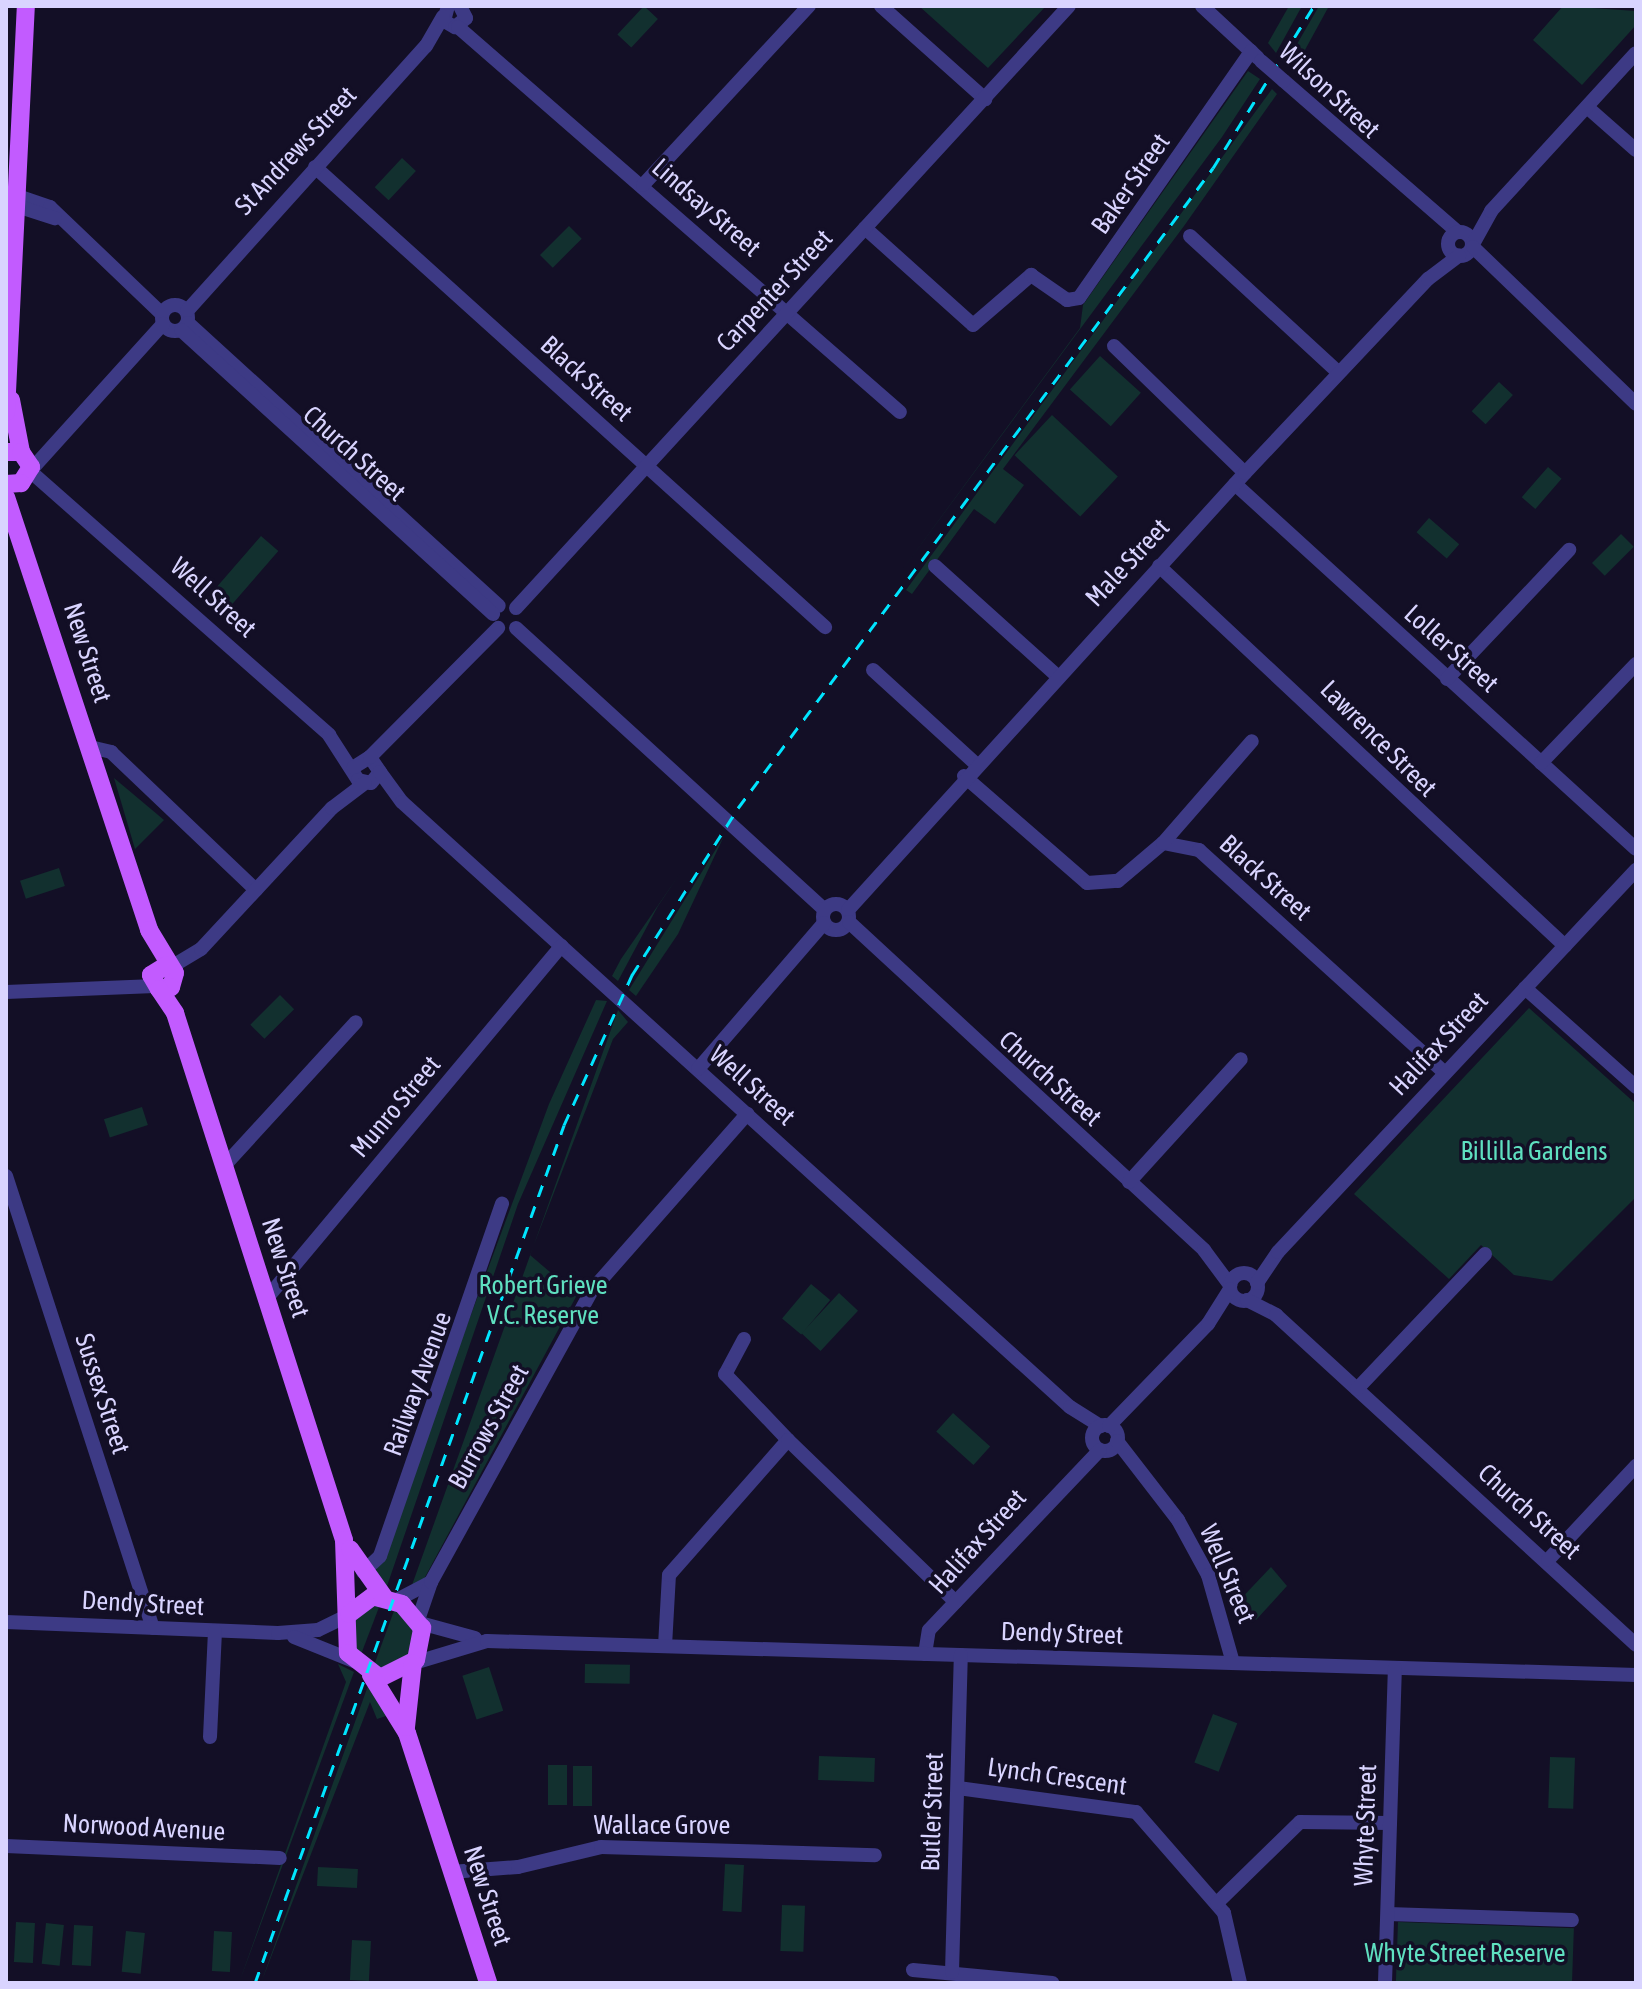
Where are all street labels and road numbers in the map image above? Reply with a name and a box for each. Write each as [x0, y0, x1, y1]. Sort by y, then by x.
street label: Wilson Street [1272, 37, 1386, 145]
street label: St Andrews Street [229, 80, 363, 222]
street label: Baker Street [1085, 128, 1177, 240]
street label: Lindsay Street [645, 152, 767, 264]
street label: Carpenter Street [711, 223, 839, 359]
street label: Black Street [534, 330, 638, 428]
street label: Church Street [296, 400, 412, 508]
street label: Male Street [1080, 513, 1176, 613]
street label: Well Street [164, 552, 262, 644]
street label: New Street [56, 599, 118, 707]
street label: Loller Street [1398, 599, 1504, 699]
street label: Lawrence Street [1313, 674, 1443, 804]
street label: Black Street [1213, 829, 1317, 927]
street label: Halifax Street [1383, 986, 1495, 1102]
street label: Church Street [992, 1025, 1108, 1133]
street label: Well Street [703, 1040, 801, 1132]
street label: Munro Street [344, 1050, 448, 1164]
street label: New Street [254, 1214, 316, 1322]
street label: Railway Avenue [377, 1308, 459, 1460]
street label: Sussex Street [68, 1330, 136, 1458]
street label: Burrows Street [442, 1359, 536, 1495]
street label: Church Street [1471, 1458, 1587, 1566]
street label: Halifax Street [923, 1483, 1033, 1601]
street label: Well Street [1192, 1520, 1262, 1628]
street label: Dendy Street [81, 1585, 205, 1623]
street label: Dendy Street [1000, 1616, 1124, 1652]
street label: Butler Street [915, 1752, 951, 1872]
street label: Lynch Crescent [985, 1752, 1129, 1802]
street label: Whyte Street [1348, 1764, 1384, 1886]
street label: Norwood Avenue [62, 1808, 226, 1848]
street label: Wallace Grove [594, 1810, 730, 1842]
street label: New Street [456, 1842, 518, 1950]

